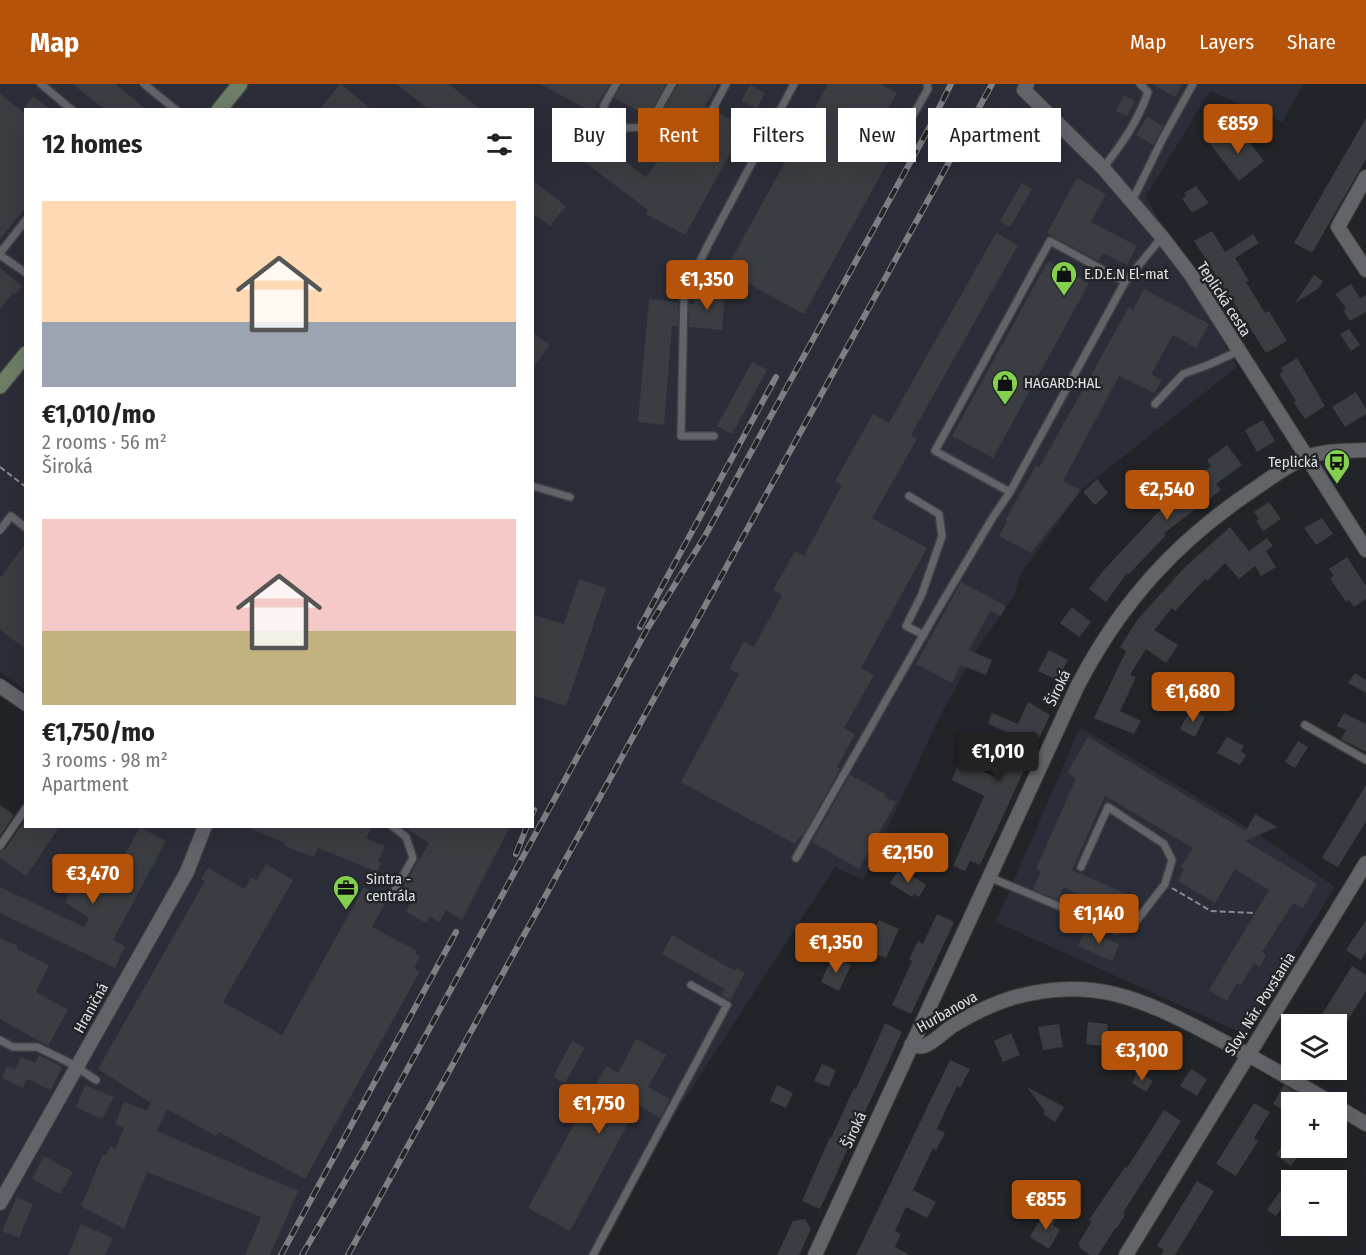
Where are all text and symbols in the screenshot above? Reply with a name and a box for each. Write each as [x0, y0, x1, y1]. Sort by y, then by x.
text: Map [30, 26, 79, 59]
text: Map [1130, 29, 1166, 55]
text: Layers [1199, 29, 1254, 55]
text: Share [1287, 29, 1336, 55]
pin: €859 [1202, 104, 1274, 155]
chip: Buy [552, 108, 626, 162]
chip: Rent [638, 108, 719, 162]
chip: Filters [731, 108, 826, 162]
chip: New [838, 108, 916, 162]
chip: Apartment [928, 108, 1061, 162]
text: €859 [1218, 111, 1258, 135]
icon: filters [483, 128, 516, 161]
text: 12 homes [42, 129, 142, 160]
icon: home [225, 240, 333, 348]
street label: Teplická cesta [1193, 258, 1255, 340]
shop icon: E.D.E.N El-mat [1049, 259, 1079, 297]
pin: €1,350 [658, 260, 756, 311]
place label: E.D.E.N El-mat [1084, 265, 1169, 283]
text: €1,350 [680, 267, 734, 291]
shop icon: HAGARD:HAL [990, 368, 1020, 406]
place label: HAGARD:HAL [1024, 374, 1101, 392]
text: €1,010/mo [42, 399, 156, 430]
text: 2 rooms · 56 m² [42, 430, 167, 454]
bus stop icon: Teplická [1322, 447, 1352, 485]
place label: Teplická [1268, 453, 1318, 471]
text: Široká [42, 454, 93, 478]
pin: €2,540 [1118, 470, 1216, 521]
text: €2,540 [1139, 477, 1195, 501]
icon: home [225, 558, 333, 666]
street label: Široká [1042, 667, 1074, 709]
pin: €1,680 [1144, 672, 1242, 723]
text: €1,680 [1166, 679, 1220, 703]
text: €1,750/mo [42, 717, 155, 748]
pin: €1,010 [949, 732, 1047, 783]
text: €1,010 [972, 739, 1024, 763]
text: 3 rooms · 98 m² [42, 748, 168, 772]
text: Apartment [42, 772, 129, 796]
pin: €2,150 [859, 833, 957, 884]
text: €2,150 [882, 840, 934, 864]
pin: €3,470 [44, 854, 142, 905]
text: €3,470 [66, 861, 120, 885]
place label: Sintra - centrála [366, 870, 416, 905]
office icon: Sintra - centrála [331, 873, 361, 911]
pin: €1,140 [1050, 894, 1148, 945]
text: €1,140 [1074, 901, 1124, 925]
pin: €1,350 [787, 923, 885, 974]
text: €1,350 [809, 930, 863, 954]
street label: Slov. Nár. Povstania [1221, 949, 1299, 1059]
street label: Hraničná [70, 980, 112, 1036]
street label: Hurbanova [914, 987, 980, 1037]
map controls [1281, 1014, 1347, 1236]
button: layers [1281, 1014, 1347, 1080]
pin: €3,100 [1093, 1031, 1191, 1082]
text: €3,100 [1116, 1038, 1169, 1062]
pin: €1,750 [550, 1084, 648, 1135]
text: €1,750 [573, 1091, 625, 1115]
button: + [1281, 1092, 1347, 1158]
street label: Široká [838, 1109, 870, 1151]
button: − [1281, 1170, 1347, 1236]
pin: €855 [1010, 1180, 1082, 1231]
text: €855 [1026, 1187, 1066, 1211]

